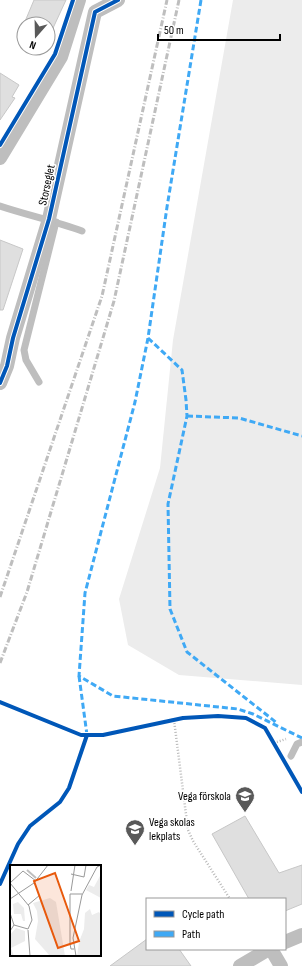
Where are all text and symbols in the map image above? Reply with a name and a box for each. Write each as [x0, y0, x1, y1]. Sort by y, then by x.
north arrow [16, 16, 56, 56]
scale bar [158, 16, 280, 42]
text: 50 m [164, 23, 184, 38]
text: N [28, 38, 38, 52]
street label: Storseglet [35, 163, 59, 207]
school or university icon: Vega förskola [234, 785, 256, 813]
place label: Vega förskola [178, 789, 231, 804]
place label: Vega skolas lekplats [149, 815, 195, 844]
school or university icon: Vega skolas lekplats [124, 818, 146, 846]
inset map [10, 865, 101, 956]
legend [146, 898, 286, 950]
text: Cycle path [182, 907, 224, 922]
text: Path [182, 927, 200, 942]

